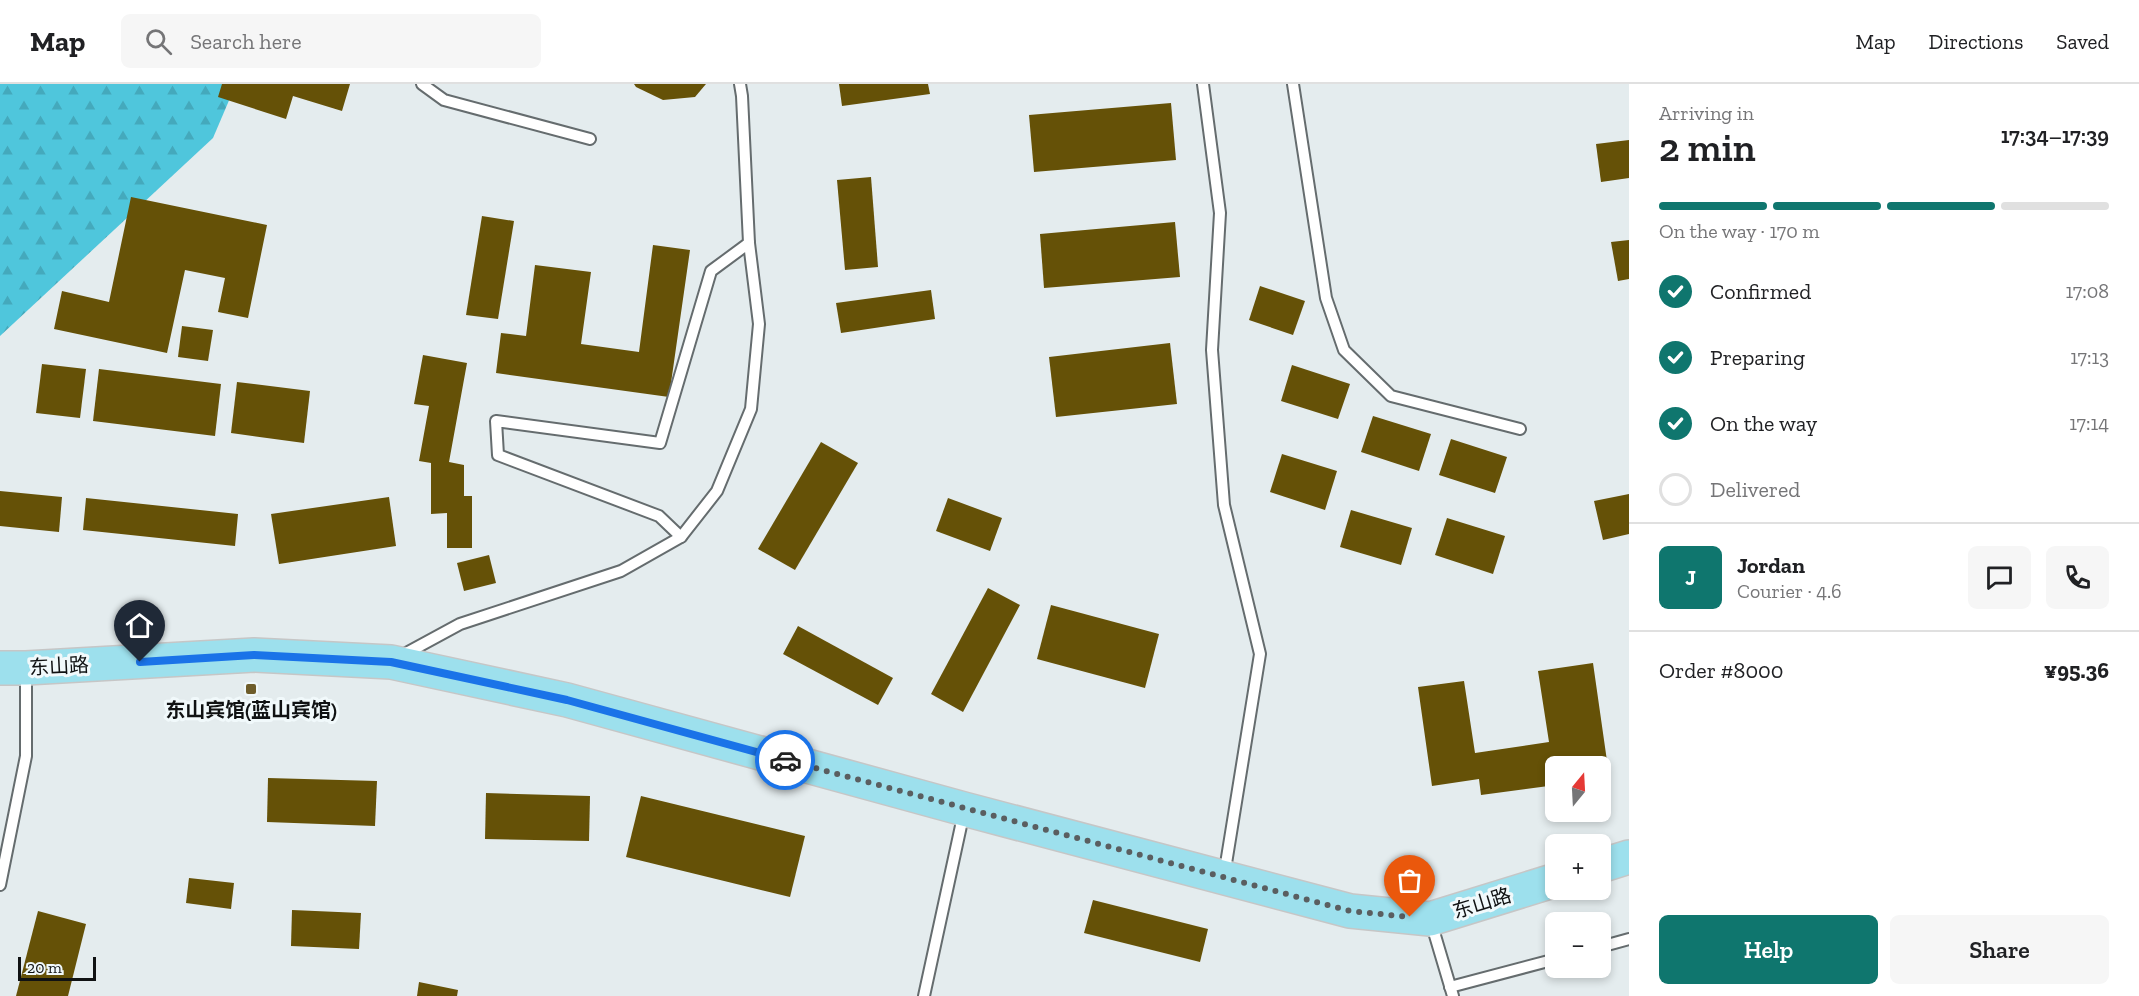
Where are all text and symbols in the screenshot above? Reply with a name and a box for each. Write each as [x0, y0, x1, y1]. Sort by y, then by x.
search box [121, 14, 541, 68]
text: Map [30, 25, 85, 58]
icon: search [142, 25, 175, 58]
text: Search here [190, 28, 302, 55]
text: Map [1856, 29, 1896, 54]
text: Directions [1929, 29, 2023, 54]
text: Saved [2056, 29, 2109, 54]
text: Arriving in [1659, 101, 1754, 125]
text: 17:34–17:39 [2001, 122, 2109, 149]
text: 2 min [1659, 124, 1756, 171]
text: On the way · 170 m [1659, 219, 1820, 243]
icon: check [1659, 275, 1692, 308]
text: Confirmed [1710, 278, 1811, 305]
text: 17:08 [2065, 279, 2109, 303]
icon: check [1659, 341, 1692, 374]
text: Preparing [1710, 344, 1805, 371]
text: 17:13 [2070, 345, 2109, 369]
icon: check [1659, 407, 1692, 440]
text: On the way [1710, 410, 1817, 437]
text: 17:14 [2069, 411, 2109, 435]
text: Delivered [1710, 476, 1800, 503]
button: chat [1968, 546, 2031, 609]
button: phone [2046, 546, 2109, 609]
text: Jordan [1737, 552, 1805, 579]
text: J [1685, 564, 1696, 591]
text: Courier · 4.6 [1737, 579, 1842, 603]
pin [114, 600, 165, 662]
icon: home [123, 609, 156, 642]
street label: 东山路 [28, 652, 90, 680]
text: Order #8000 [1659, 657, 1783, 684]
text: ¥95.36 [2044, 657, 2109, 684]
marker: 东山宾馆(蓝山宾馆) [244, 682, 258, 696]
place label: 东山宾馆(蓝山宾馆) [165, 698, 337, 722]
courier [755, 730, 815, 790]
icon: car [769, 744, 802, 777]
north arrow [1545, 756, 1611, 822]
map controls [1545, 756, 1611, 978]
button: + [1545, 834, 1611, 900]
pin [1384, 855, 1435, 917]
icon: bag [1393, 864, 1426, 897]
street label: 东山路 [1450, 883, 1514, 923]
button: − [1545, 912, 1611, 978]
button: Help [1659, 915, 1878, 984]
button: Share [1890, 915, 2109, 984]
scale bar [18, 954, 96, 982]
text: 20 m [27, 958, 62, 977]

